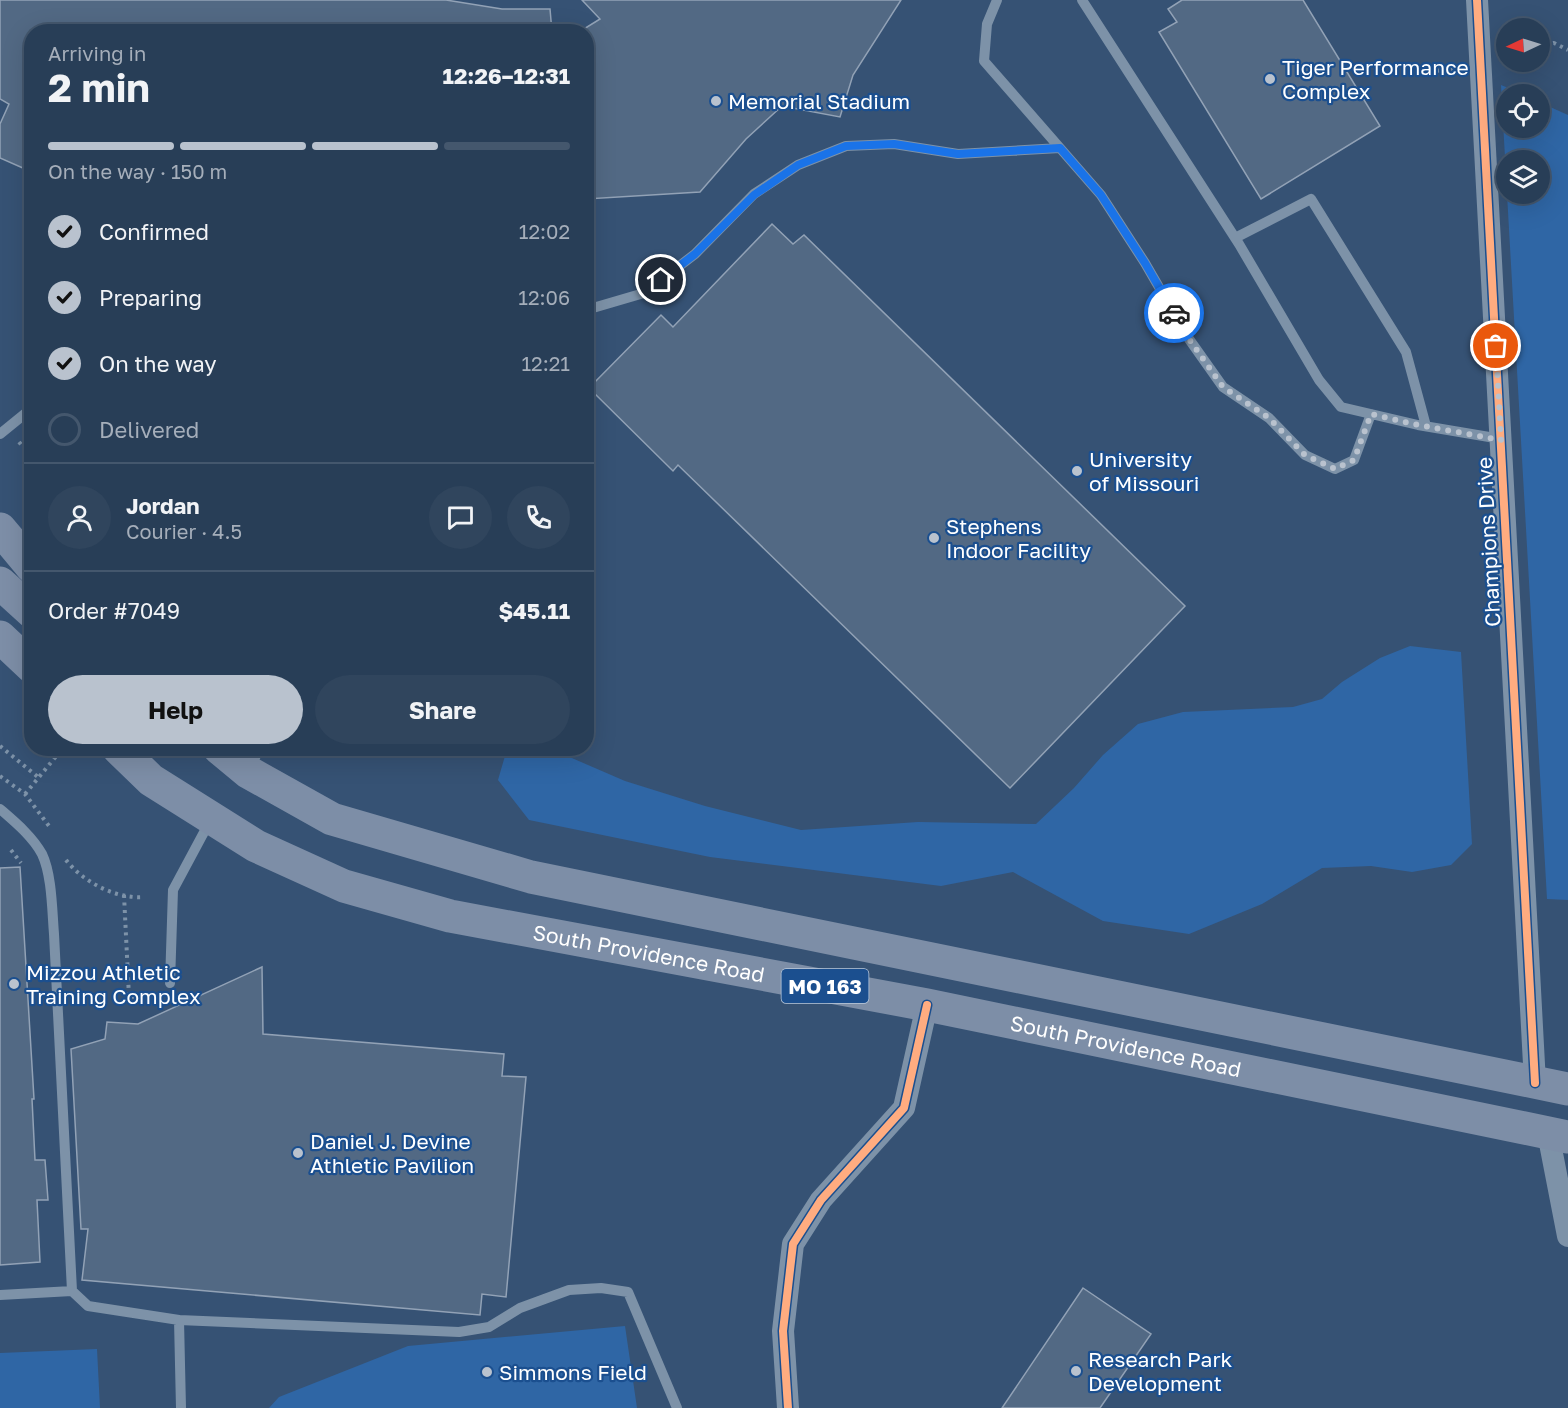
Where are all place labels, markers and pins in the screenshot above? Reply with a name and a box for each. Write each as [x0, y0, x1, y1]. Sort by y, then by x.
place label: Tiger Performance Complex [1282, 54, 1469, 104]
marker: Tiger Performance Complex [1263, 72, 1277, 86]
place label: Memorial Stadium [728, 88, 910, 114]
marker: Memorial Stadium [709, 94, 723, 108]
pin [635, 254, 686, 305]
pin [1470, 320, 1521, 371]
place label: University of Missouri [1089, 446, 1199, 496]
marker: University of Missouri [1070, 464, 1084, 478]
place label: Stephens Indoor Facility [946, 513, 1091, 563]
marker: Stephens Indoor Facility [927, 531, 941, 545]
place label: Mizzou Athletic Training Complex [26, 959, 201, 1009]
marker: Mizzou Athletic Training Complex [7, 977, 21, 991]
place label: Daniel J. Devine Athletic Pavilion [310, 1128, 474, 1178]
marker: Daniel J. Devine Athletic Pavilion [291, 1146, 305, 1160]
place label: Research Park Development [1088, 1346, 1233, 1396]
place label: Simmons Field [499, 1359, 647, 1385]
marker: Research Park Development [1069, 1364, 1083, 1378]
marker: Simmons Field [480, 1365, 494, 1379]

